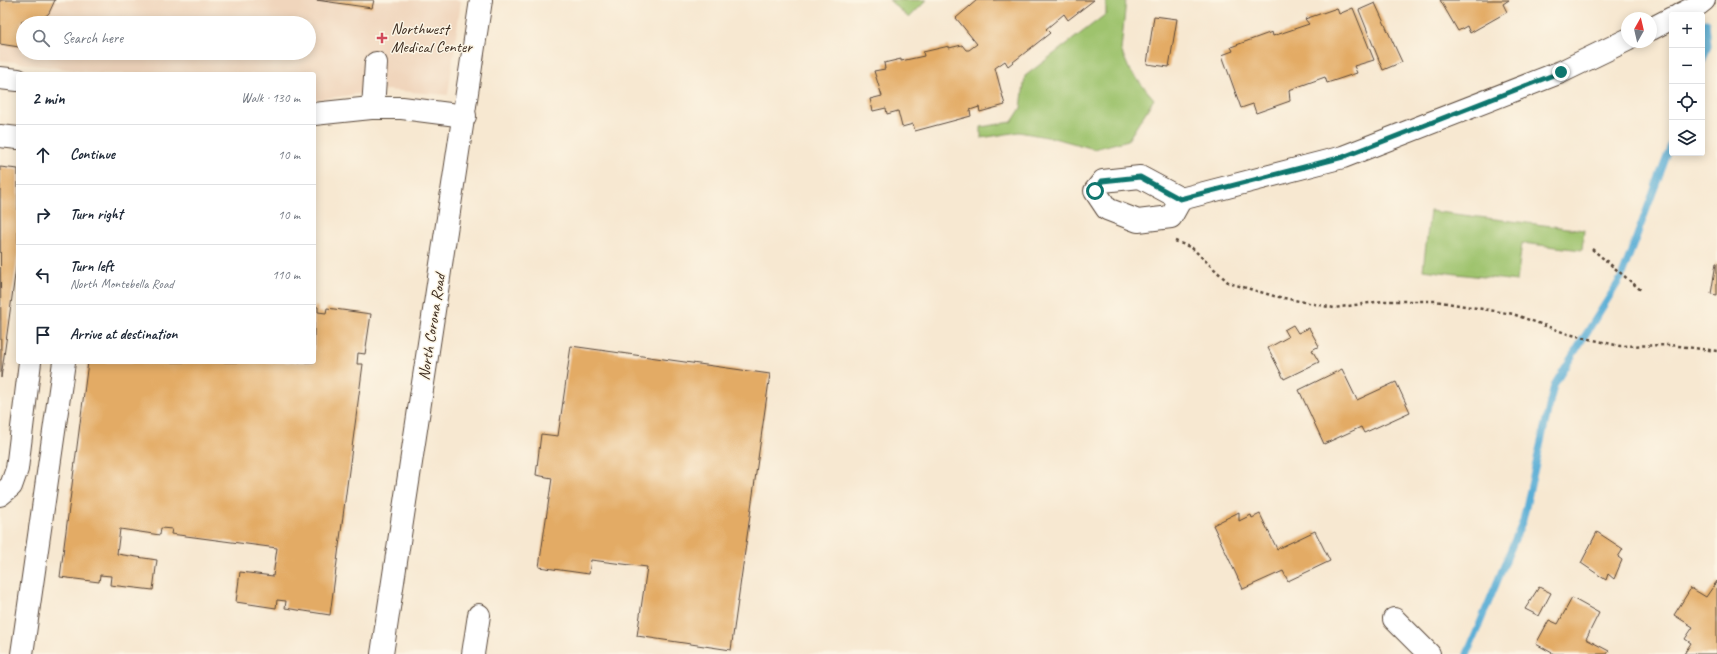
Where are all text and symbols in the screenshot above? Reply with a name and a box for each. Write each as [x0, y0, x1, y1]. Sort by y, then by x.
north arrow [1621, 12, 1657, 48]
map controls [1669, 12, 1705, 156]
button: + [1669, 12, 1705, 48]
search box [16, 16, 316, 60]
place label: Northwest Medical Center [391, 19, 473, 57]
icon: search [30, 27, 52, 49]
text: Search here [62, 29, 123, 48]
marker: Northwest Medical Center [376, 32, 388, 44]
button: − [1669, 48, 1705, 84]
route end [1552, 63, 1570, 81]
button: locate [1669, 84, 1705, 120]
text: 2 min [32, 88, 65, 109]
text: Walk · 130 m [241, 90, 300, 106]
button: layers [1669, 120, 1705, 156]
icon: ahead [32, 144, 54, 166]
text: Continue [70, 145, 115, 164]
text: 10 m [278, 147, 300, 163]
route start [1086, 182, 1104, 200]
icon: right [32, 204, 54, 226]
text: Turn right [70, 205, 123, 224]
text: 10 m [278, 207, 300, 223]
text: Turn left [70, 257, 113, 276]
icon: left [32, 264, 54, 286]
text: 110 m [272, 267, 300, 283]
street label: North Corona Road [414, 270, 451, 381]
text: North Montebella Road [70, 276, 174, 292]
icon: arrive [32, 324, 54, 346]
text: Arrive at destination [70, 325, 177, 344]

